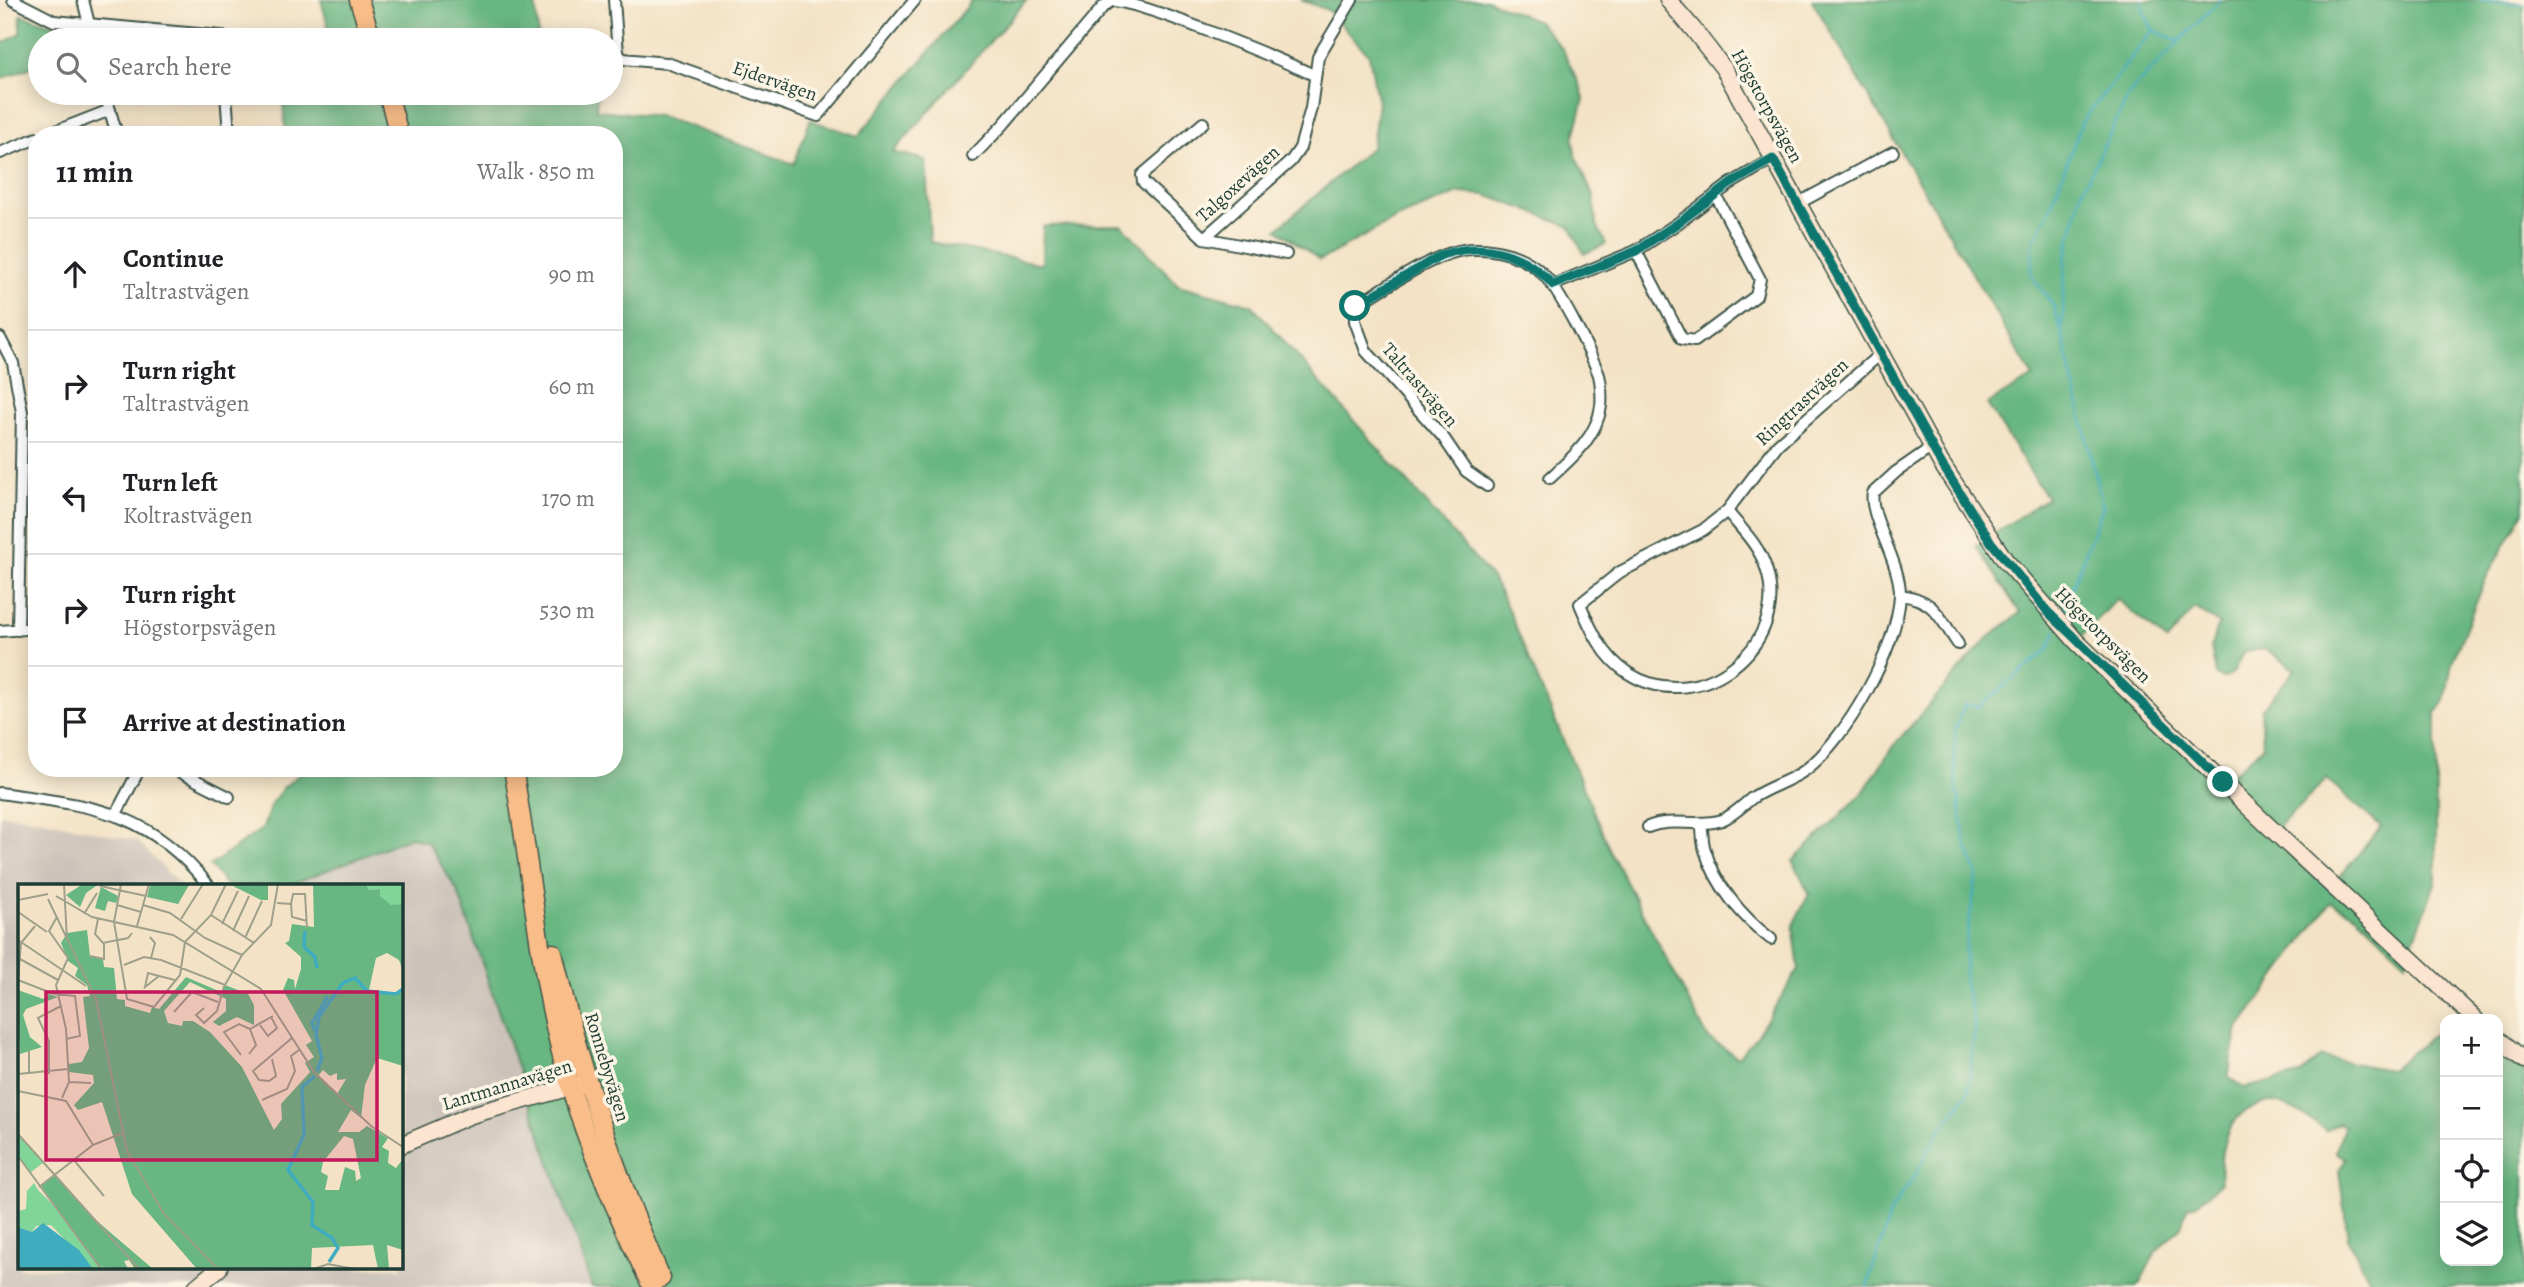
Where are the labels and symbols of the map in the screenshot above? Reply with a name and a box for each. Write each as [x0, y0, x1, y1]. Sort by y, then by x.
street label: Högstorpsvägen [1725, 44, 1809, 168]
street label: Ejdervägen [729, 54, 821, 108]
street label: Talgoxevägen [1191, 140, 1285, 228]
route start [1339, 290, 1370, 321]
street label: Taltrastvägen [1376, 337, 1464, 433]
street label: Ringtrastvägen [1750, 352, 1854, 452]
street label: Högstorpsvägen [2049, 581, 2157, 689]
route end [2207, 766, 2238, 797]
inset map [18, 884, 402, 1270]
street label: Ronnebyvägen [578, 1009, 636, 1125]
street label: Lantmannavägen [439, 1053, 575, 1117]

